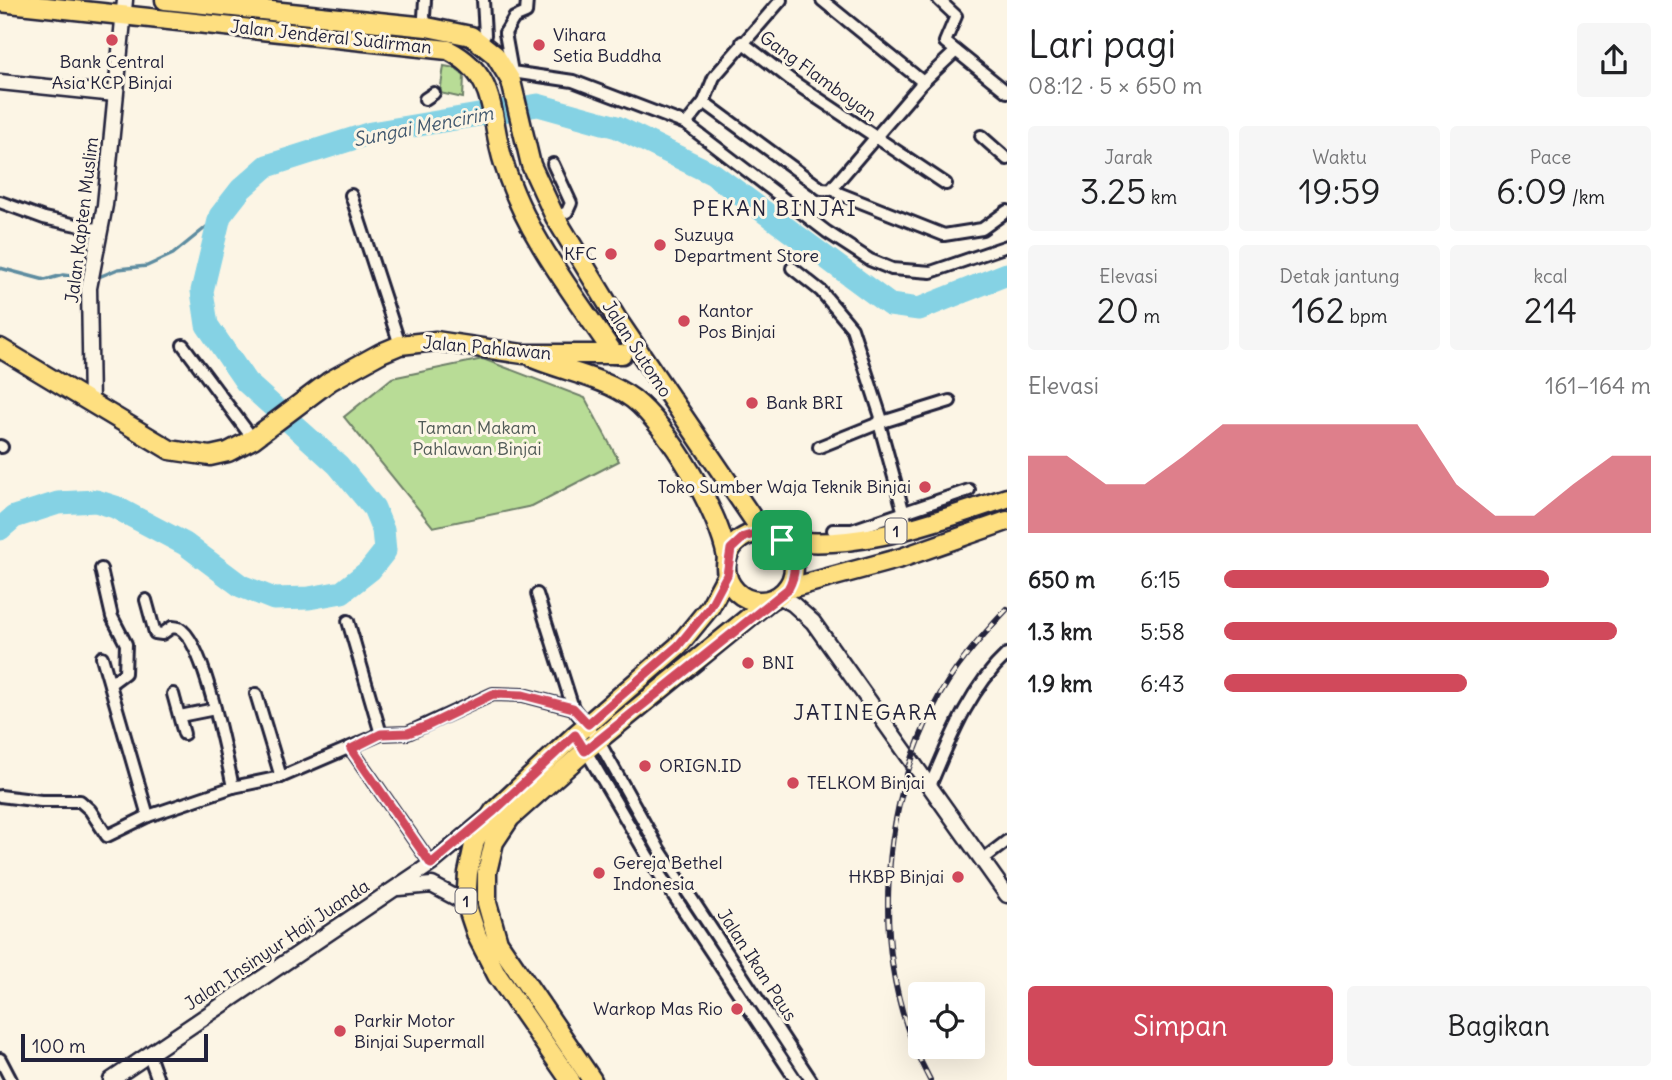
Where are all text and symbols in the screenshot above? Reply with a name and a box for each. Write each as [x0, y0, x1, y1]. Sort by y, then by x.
street label: Jalan Jenderal Sudirman [229, 14, 433, 59]
text: Lari pagi [1028, 21, 1176, 68]
place label: Vihara Setia Buddha [553, 23, 661, 67]
button: share [1577, 23, 1651, 97]
street label: Gang Flamboyan [755, 25, 881, 126]
marker: Bank Central Asia KCP Binjai [104, 32, 120, 48]
marker: Vihara Setia Buddha [531, 37, 547, 53]
place label: Bank Central Asia KCP Binjai [52, 50, 172, 94]
text: 08:12 · 5 × 650 m [1028, 71, 1202, 100]
water label: Sungai Mencirim [351, 101, 495, 151]
street label: Jalan Kapten Muslim [60, 135, 103, 304]
text: Jarak [1104, 145, 1153, 169]
text: Waktu [1312, 145, 1367, 169]
text: Pace [1530, 145, 1571, 169]
text: 3.25 [1080, 169, 1146, 213]
text: 19:59 [1298, 169, 1381, 213]
text: 6:09 [1496, 169, 1567, 213]
text: km [1146, 185, 1177, 209]
text: /km [1567, 185, 1605, 209]
district label: PEKAN BINJAI [692, 195, 858, 222]
place label: Suzuya Department Store [674, 223, 819, 267]
marker: Suzuya Department Store [652, 237, 668, 253]
place label: KFC [564, 242, 597, 265]
marker: KFC [603, 246, 619, 262]
text: Elevasi [1099, 264, 1158, 288]
text: Detak jantung [1279, 264, 1400, 288]
text: kcal [1533, 264, 1568, 288]
text: 20 [1097, 288, 1139, 332]
text: 162 [1292, 288, 1345, 332]
text: 214 [1524, 288, 1577, 332]
street label: Jalan Sutomo [598, 296, 677, 402]
place label: Kantor Pos Binjai [698, 299, 776, 343]
text: m [1139, 304, 1160, 328]
text: bpm [1345, 304, 1387, 328]
marker: Kantor Pos Binjai [676, 313, 692, 329]
street label: Jalan Pahlawan [422, 330, 552, 365]
text: Elevasi [1028, 371, 1099, 400]
text: 161–164 m [1545, 371, 1651, 400]
place label: Bank BRI [766, 391, 843, 414]
marker: Bank BRI [744, 395, 760, 411]
park label: Taman Makam Pahlawan Binjai [412, 416, 542, 460]
place label: Toko Sumber Waja Teknik Binjai [657, 475, 911, 498]
marker: Toko Sumber Waja Teknik Binjai [917, 479, 933, 495]
pin [752, 510, 812, 570]
road number: 1 [886, 518, 906, 544]
icon: arrive [763, 521, 801, 559]
text: 650 m [1028, 565, 1095, 594]
text: 6:15 [1140, 565, 1181, 594]
text: 1.3 km [1028, 617, 1092, 646]
text: 5:58 [1140, 617, 1185, 646]
place label: BNI [762, 651, 794, 674]
marker: BNI [740, 655, 756, 671]
text: 1.9 km [1028, 669, 1093, 698]
text: 6:43 [1140, 669, 1185, 698]
district label: JATINEGARA [793, 699, 939, 726]
place label: ORIGN.ID [659, 754, 742, 777]
marker: ORIGN.ID [637, 758, 653, 774]
place label: TELKOM Binjai [807, 771, 925, 794]
marker: TELKOM Binjai [785, 775, 801, 791]
place label: Gereja Bethel Indonesia [613, 851, 722, 895]
marker: Gereja Bethel Indonesia [591, 865, 607, 881]
place label: HKBP Binjai [848, 865, 944, 888]
marker: HKBP Binjai [950, 869, 966, 885]
street label: Jalan Insinyur Haji Juanda [180, 874, 374, 1015]
road number: 1 [456, 888, 476, 914]
street label: Jalan Ikan Paus [712, 904, 802, 1025]
map controls [908, 982, 985, 1059]
button: locate [908, 982, 985, 1059]
button: Simpan [1028, 986, 1333, 1066]
button: Bagikan [1347, 986, 1651, 1066]
place label: Warkop Mas Rio [593, 997, 723, 1020]
marker: Warkop Mas Rio [729, 1001, 745, 1017]
place label: Parkir Motor Binjai Supermall [354, 1009, 485, 1053]
marker: Parkir Motor Binjai Supermall [332, 1023, 348, 1039]
scale bar [21, 1031, 208, 1063]
text: 100 m [32, 1034, 86, 1058]

